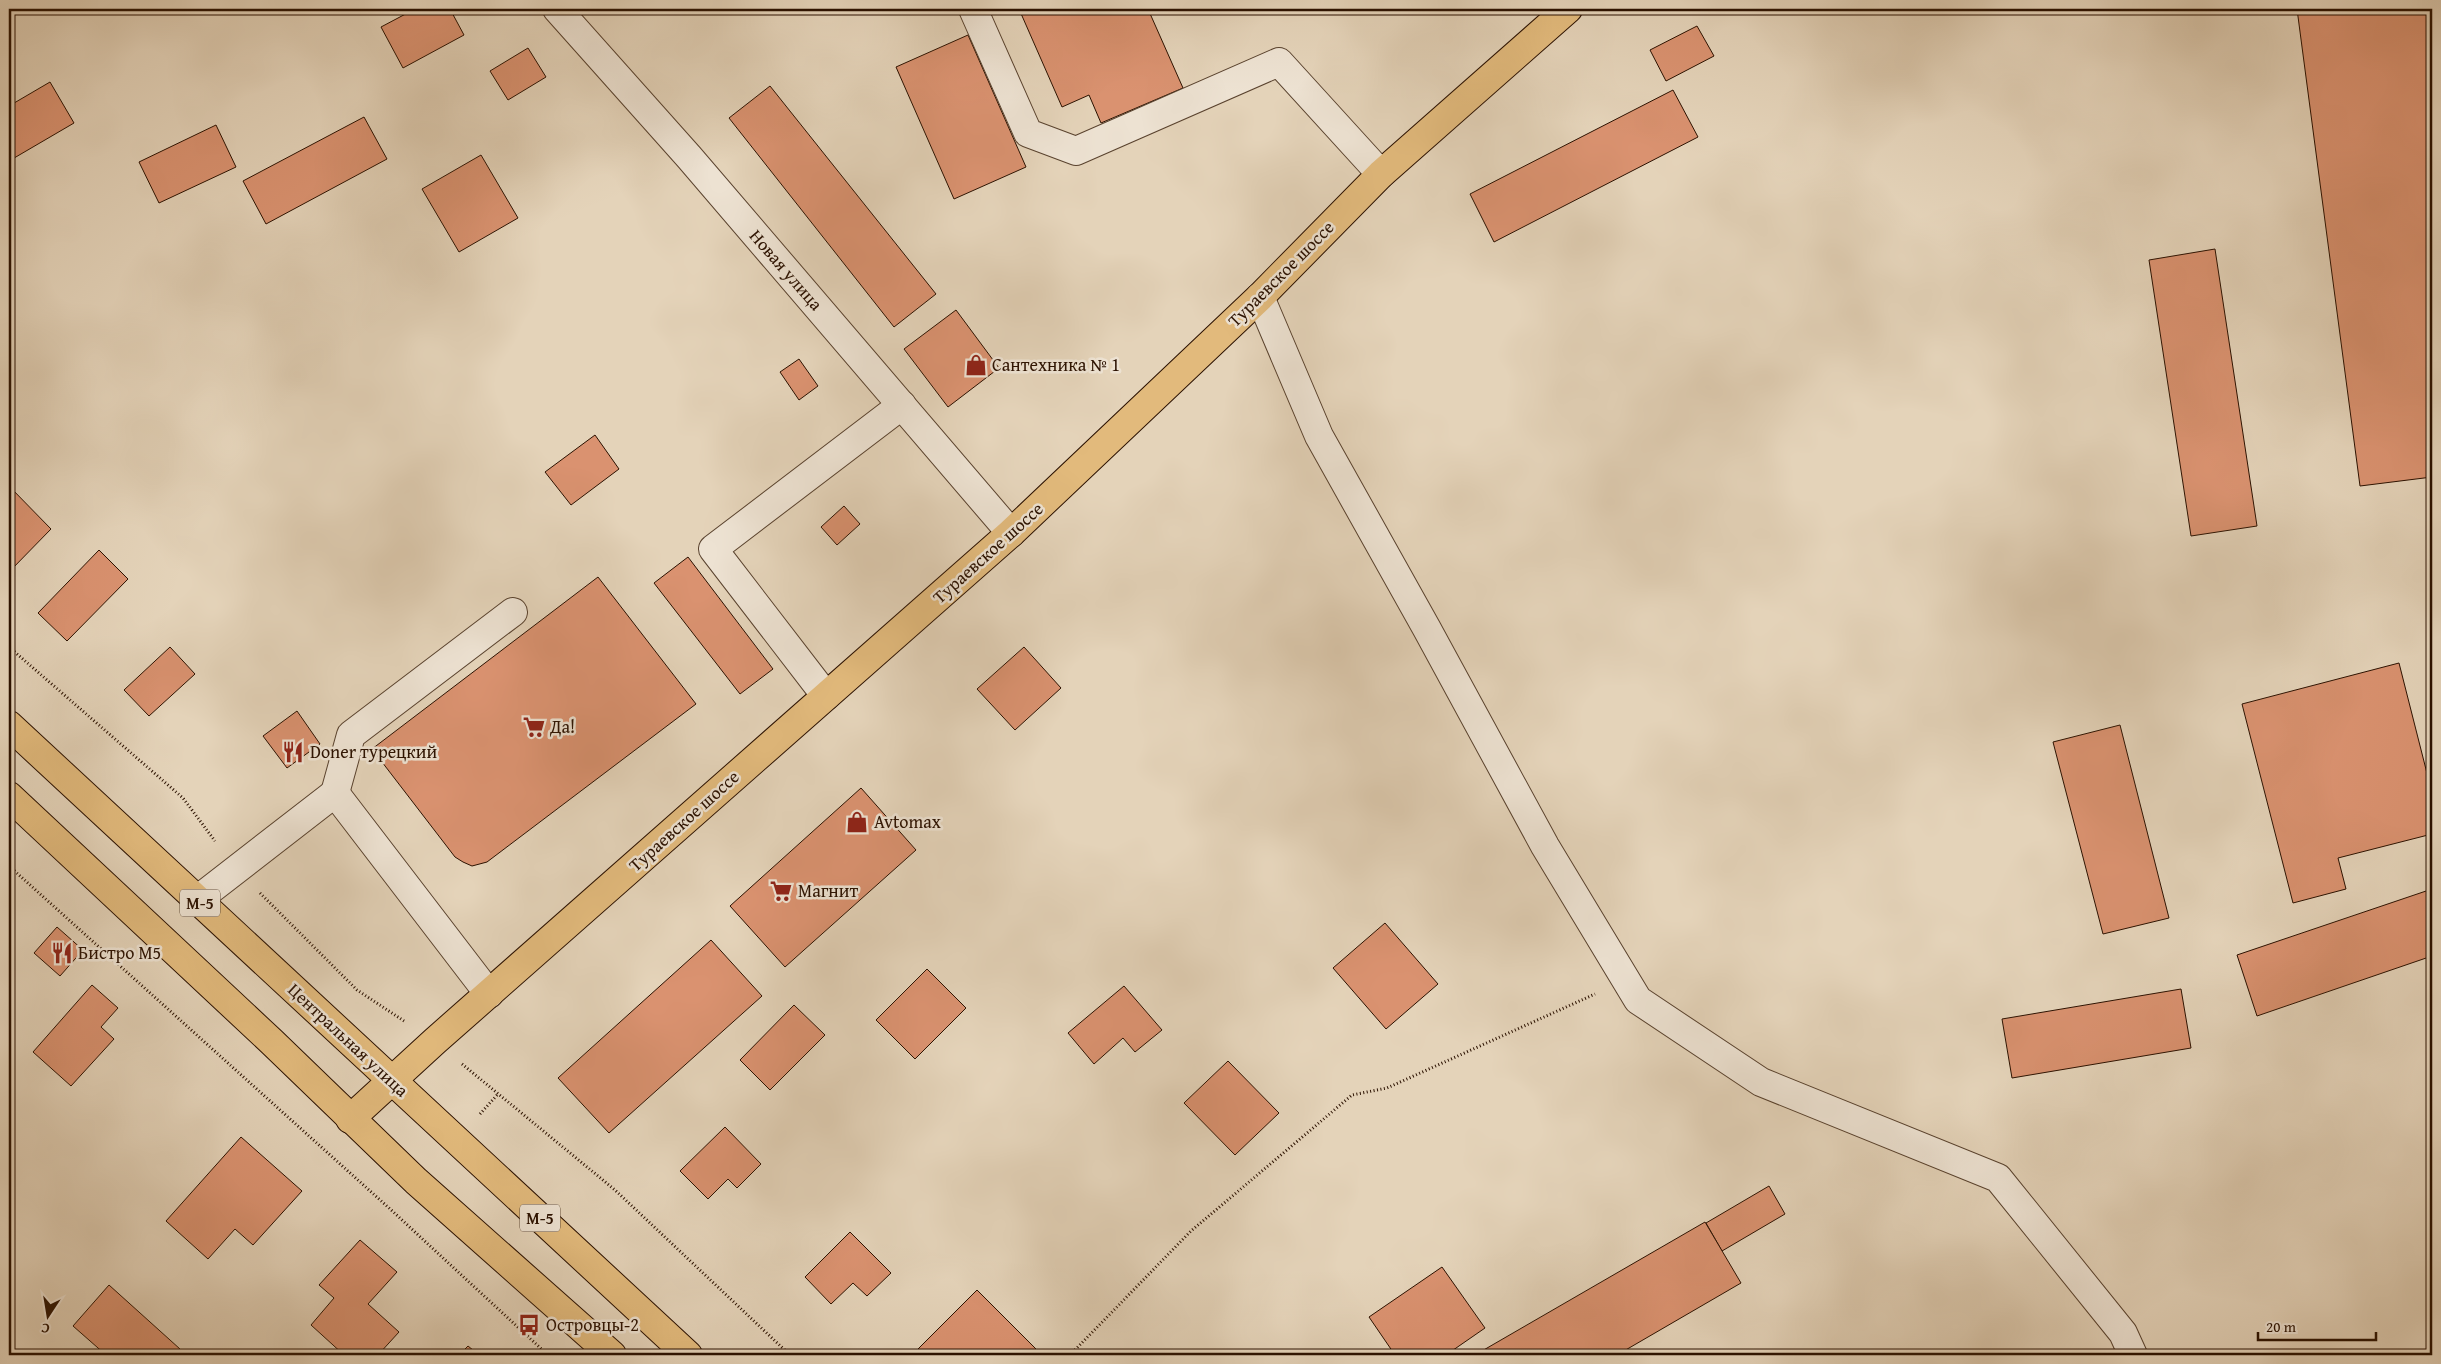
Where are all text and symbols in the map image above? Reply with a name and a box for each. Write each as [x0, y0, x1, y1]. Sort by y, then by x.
street label: Тураевское шоссе [1221, 214, 1340, 333]
street label: Новая улица [743, 223, 830, 317]
place label: Сантехника № 1 [992, 351, 1120, 378]
shop icon: Сантехника № 1 [963, 352, 989, 378]
street label: Тураевское шоссе [926, 495, 1049, 610]
place label: Да! [549, 713, 575, 740]
supermarket icon: Да! [521, 714, 547, 740]
place label: Doner турецкий [310, 738, 437, 765]
restaurant icon: Doner турецкий [280, 739, 306, 765]
street label: Тураевское шоссе [622, 763, 745, 878]
place label: Avtomax [874, 808, 942, 835]
shop icon: Avtomax [844, 809, 870, 835]
place label: Магнит [798, 877, 858, 904]
supermarket icon: Магнит [768, 878, 794, 904]
road number: М-5 [180, 890, 220, 916]
place label: Бистро М5 [78, 939, 161, 966]
restaurant icon: Бистро М5 [49, 940, 75, 966]
street label: Центральная улица [282, 976, 415, 1103]
road number: М-5 [520, 1204, 560, 1232]
north arrow [22, 1292, 72, 1342]
scale bar [2258, 1309, 2376, 1341]
place label: Островцы-2 [546, 1311, 639, 1338]
bus stop icon: Островцы-2 [516, 1312, 542, 1338]
text: 20 m [2266, 1316, 2297, 1337]
text: С [39, 1318, 51, 1339]

